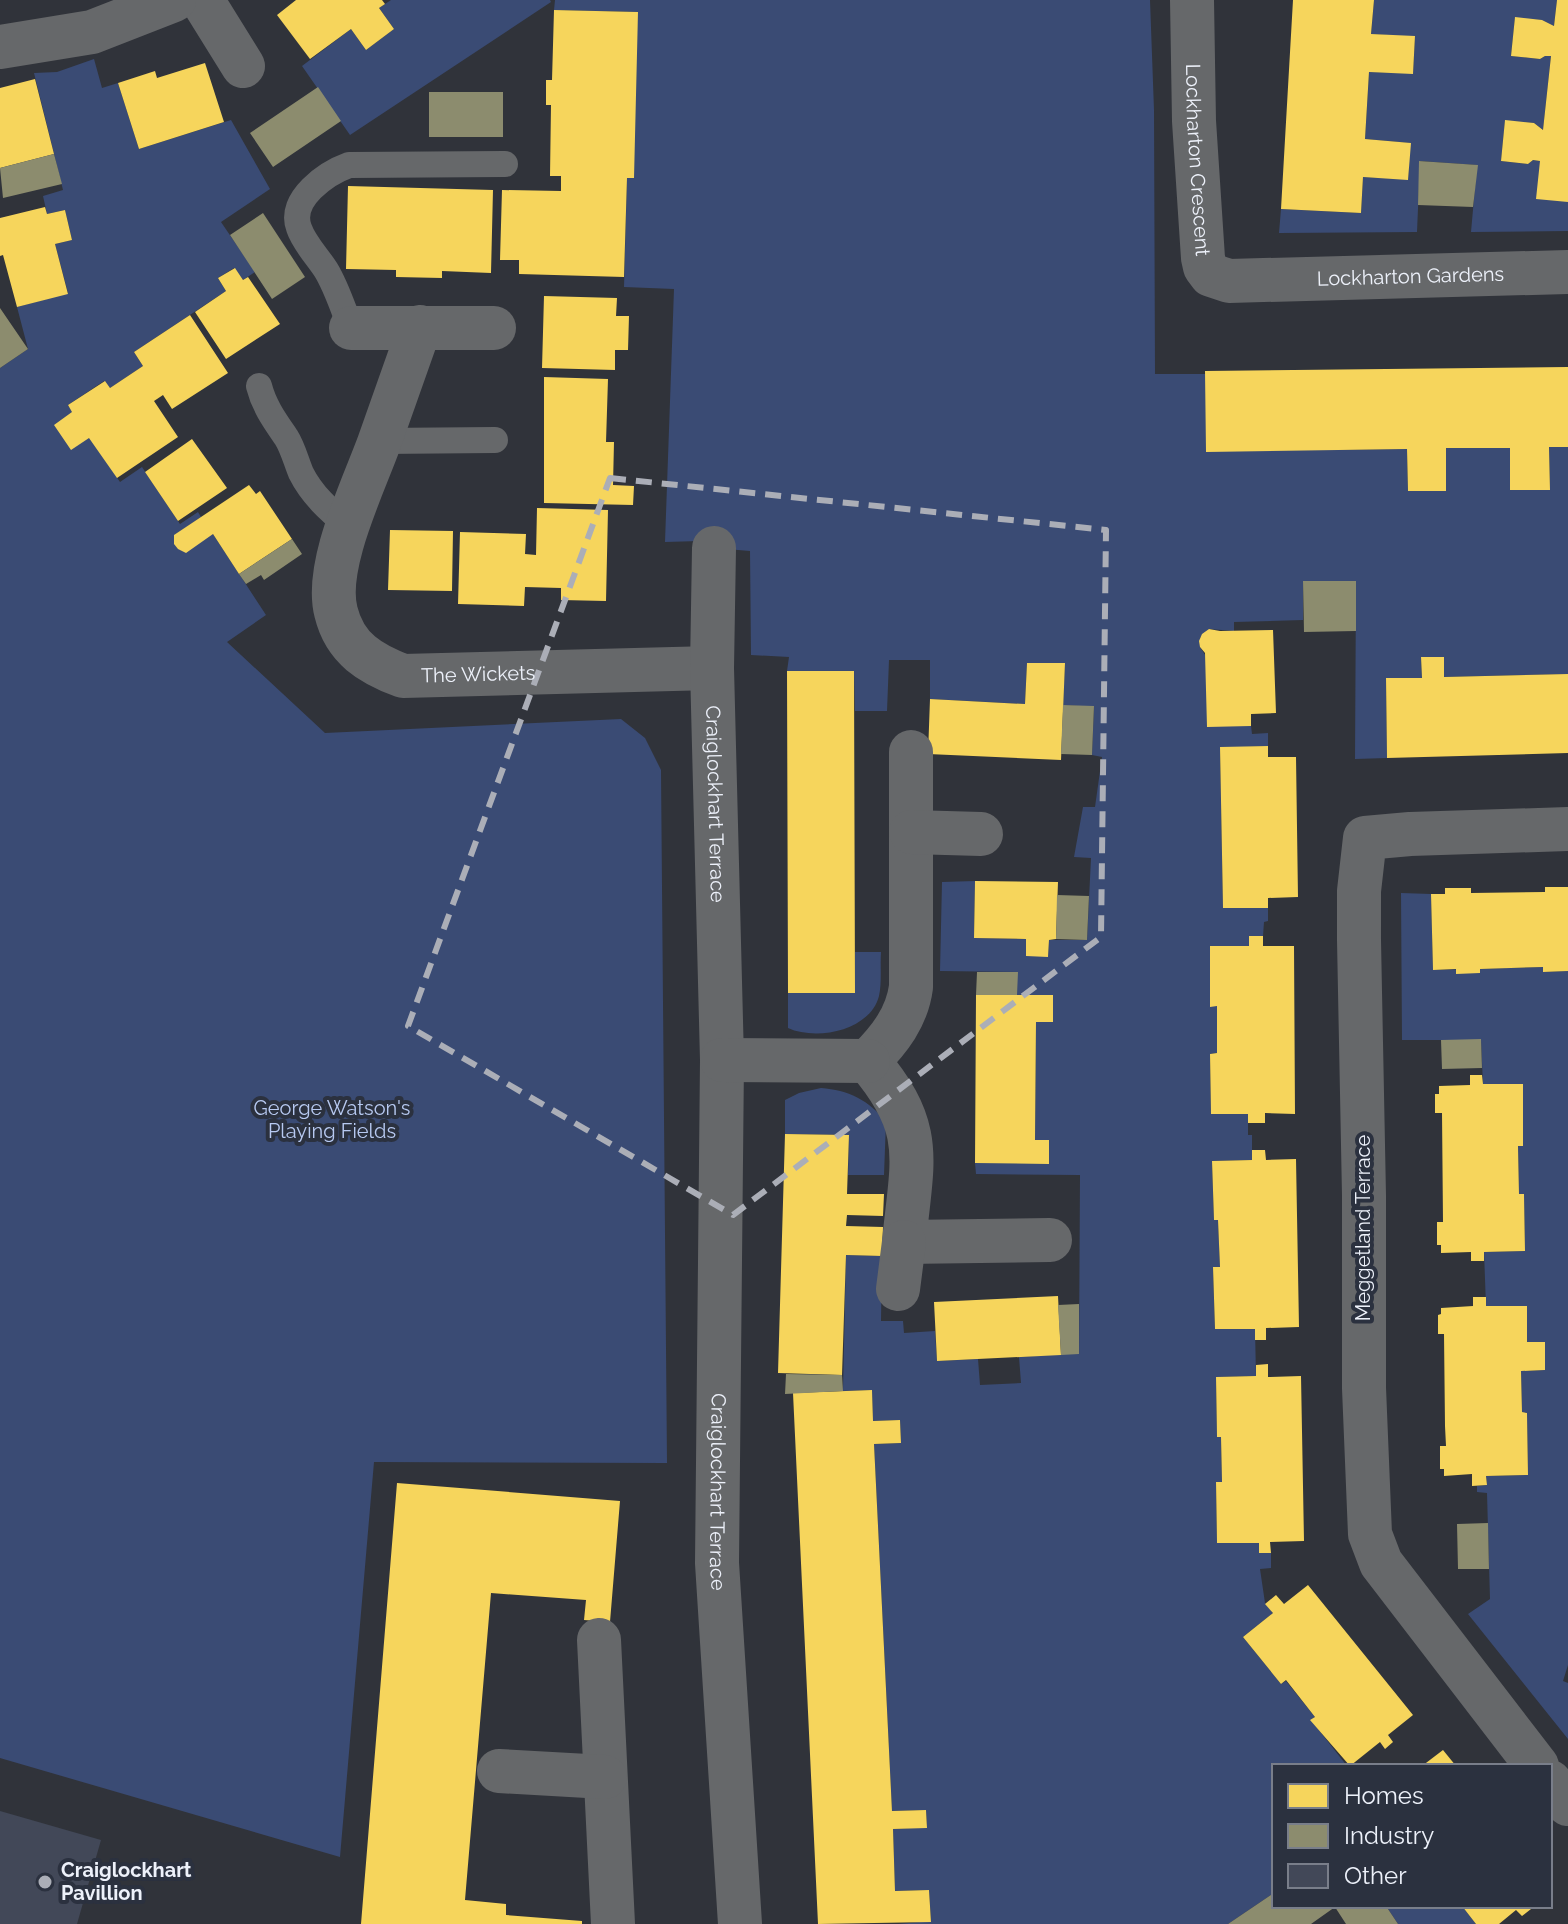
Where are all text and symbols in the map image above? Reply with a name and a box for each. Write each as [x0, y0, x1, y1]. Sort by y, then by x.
street label: Lockharton Crescent [1181, 64, 1215, 257]
street label: Lockharton Gardens [1316, 262, 1504, 291]
street label: The Wickets [421, 661, 536, 688]
street label: Craiglockhart Terrace [701, 705, 730, 903]
park label: George Watson's Playing Fields [253, 1096, 411, 1143]
street label: Meggetland Terrace [1351, 1135, 1375, 1321]
street label: Craiglockhart Terrace [705, 1393, 731, 1592]
legend [1272, 1764, 1552, 1908]
text: Homes [1344, 1781, 1424, 1810]
text: Industry [1344, 1821, 1434, 1850]
place label: Craiglockhart Pavillion [61, 1858, 192, 1905]
text: Other [1344, 1861, 1407, 1890]
marker: Craiglockhart Pavillion [36, 1873, 54, 1891]

